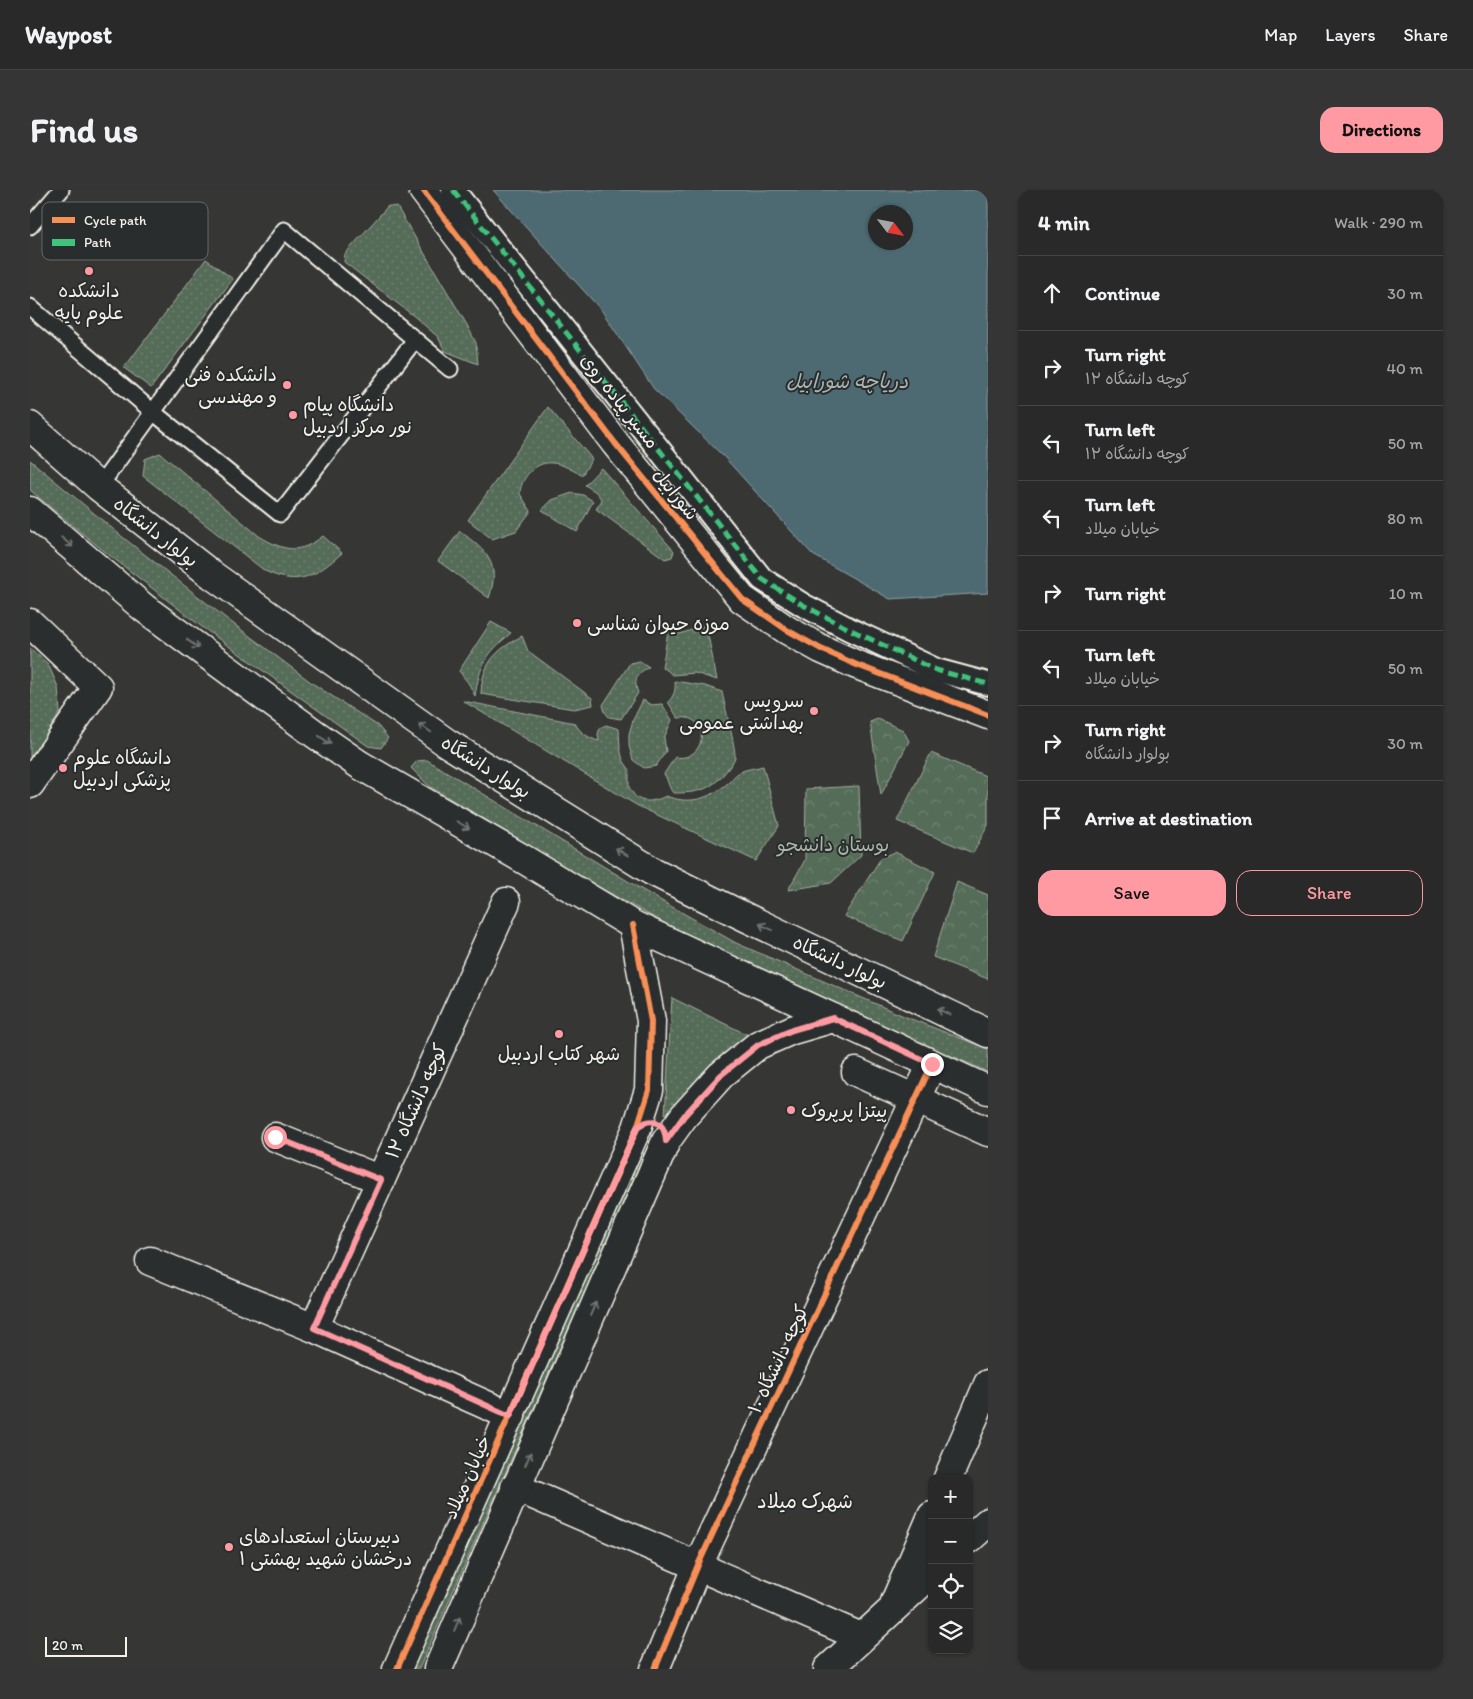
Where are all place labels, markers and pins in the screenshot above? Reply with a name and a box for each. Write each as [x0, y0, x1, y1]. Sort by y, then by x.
marker: دانشکده علوم پایه [83, 265, 95, 277]
place label: دانشکده علوم پایه [55, 279, 123, 327]
place label: دانشکده فنی و مهندسی [185, 363, 277, 409]
marker: دانشکده فنی و مهندسی [281, 379, 293, 391]
place label: دانشگاه پیام نور مرکز اردبیل [303, 393, 412, 438]
marker: دانشگاه پیام نور مرکز اردبیل [287, 409, 299, 421]
place label: موزه حیوان شناسی [587, 612, 730, 636]
marker: موزه حیوان شناسی [571, 617, 583, 629]
place label: سرویس بهداشتی عمومی [679, 689, 804, 735]
marker: سرویس بهداشتی عمومی [808, 705, 820, 717]
place label: دانشگاه علوم پزشکی اردبیل [73, 746, 172, 792]
marker: دانشگاه علوم پزشکی اردبیل [57, 762, 69, 774]
marker: شهر کتاب اردبیل [553, 1028, 565, 1040]
place label: شهر کتاب اردبیل [498, 1042, 620, 1065]
place label: پیتزا پرپروک [801, 1099, 887, 1123]
marker: پیتزا پرپروک [785, 1104, 797, 1116]
place label: دبیرستان استعدادهای درخشان شهید بهشتی ۱ [239, 1525, 412, 1571]
marker: دبیرستان استعدادهای درخشان شهید بهشتی ۱ [223, 1541, 235, 1553]

